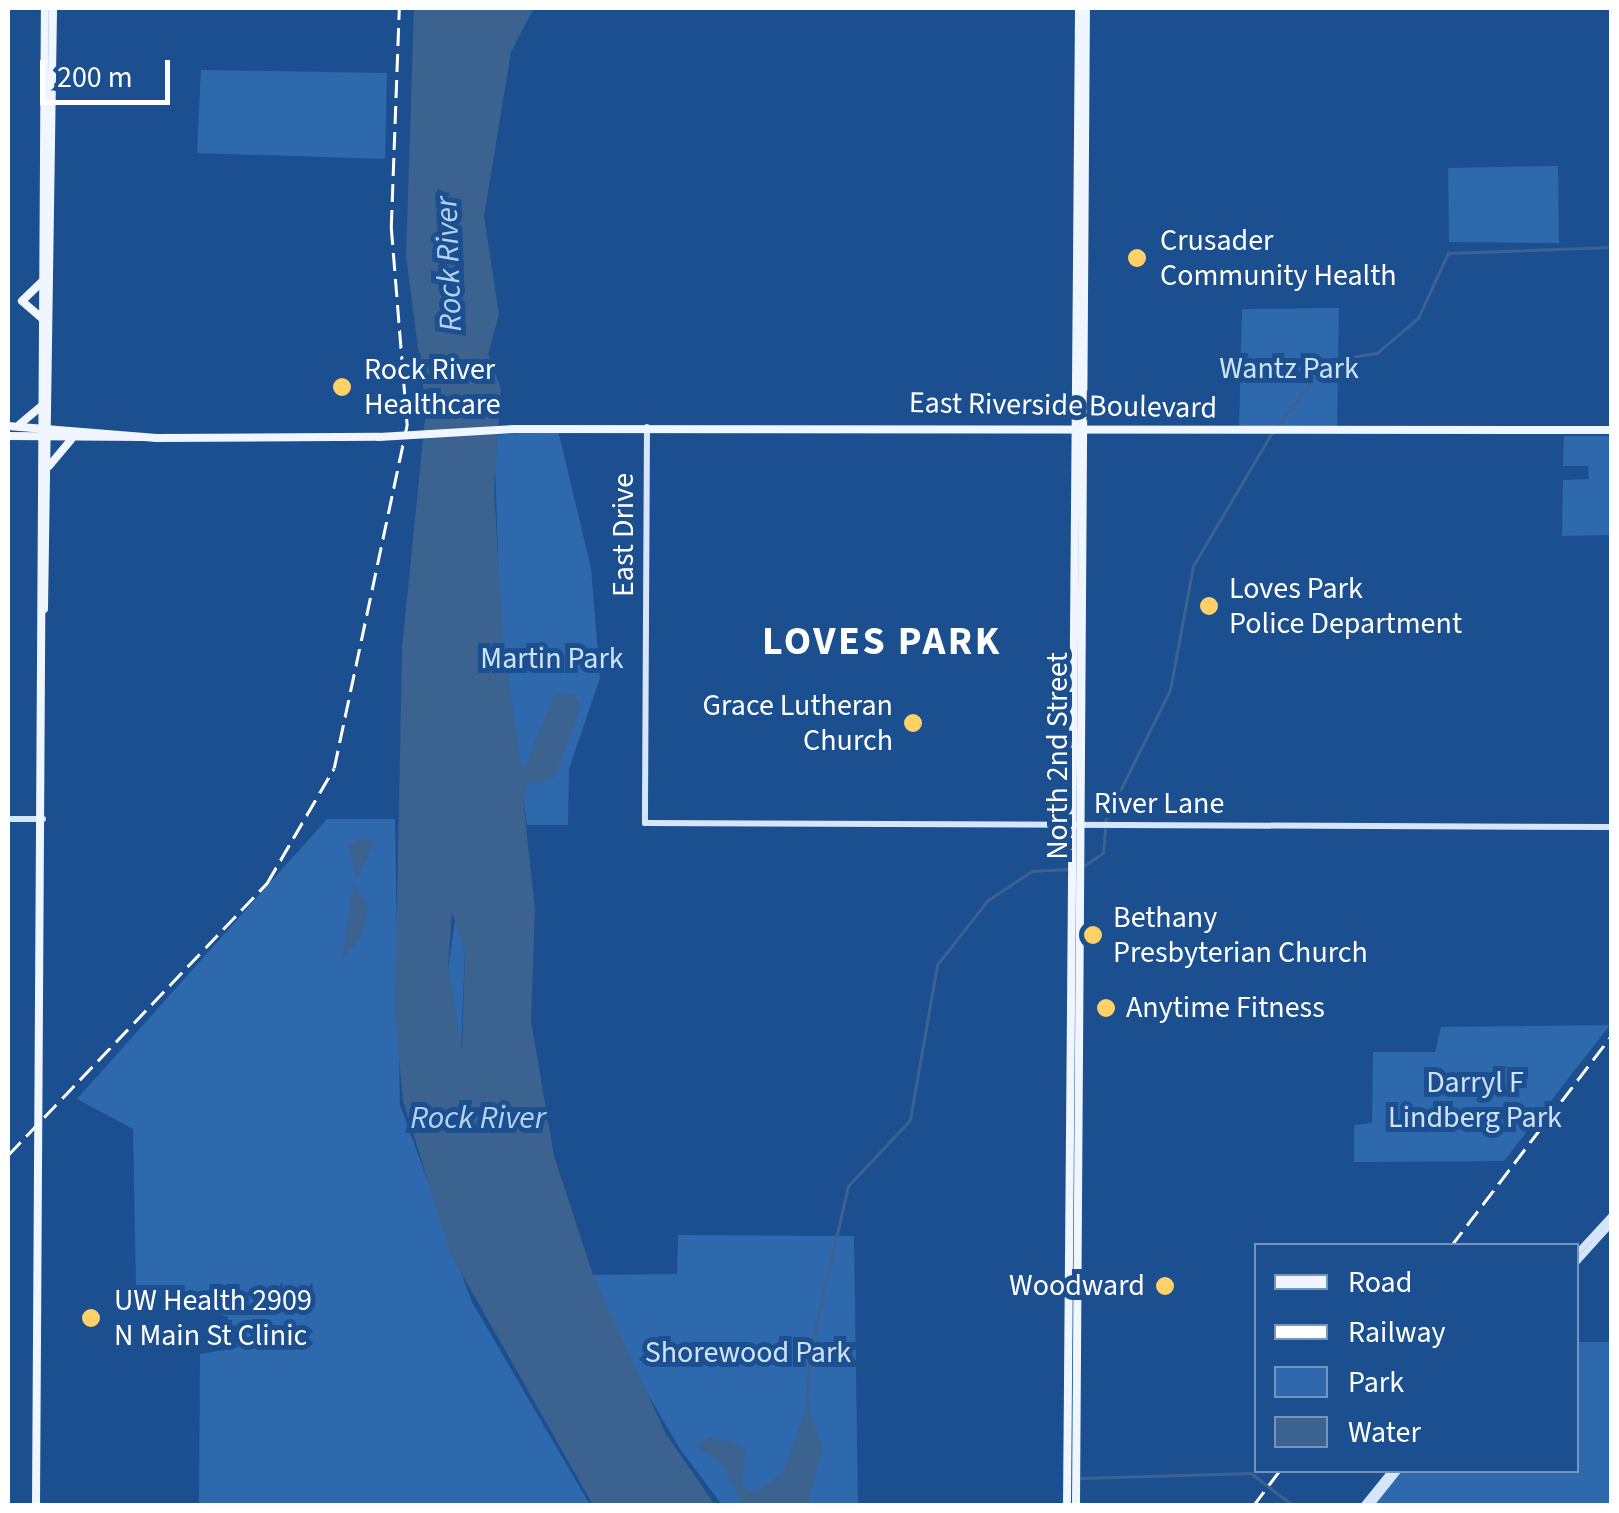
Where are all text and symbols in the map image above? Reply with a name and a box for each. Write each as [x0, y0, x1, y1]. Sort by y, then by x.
scale bar [45, 40, 175, 102]
text: 200 m [57, 56, 133, 99]
water label: Rock River [427, 196, 471, 332]
place label: Crusader Community Health [1160, 223, 1397, 294]
marker: Crusader Community Health [1124, 245, 1150, 271]
park label: Wantz Park [1219, 351, 1359, 387]
place label: Rock River Healthcare [364, 352, 501, 422]
marker: Rock River Healthcare [329, 374, 355, 400]
street label: East Riverside Boulevard [909, 385, 1217, 427]
street label: East Drive [606, 473, 642, 597]
place label: Loves Park Police Department [1229, 571, 1462, 642]
marker: Loves Park Police Department [1198, 595, 1220, 617]
district label: LOVES PARK [762, 618, 1002, 666]
park label: Martin Park [480, 641, 624, 677]
street label: North 2nd Street [1040, 652, 1076, 860]
place label: Grace Lutheran Church [703, 688, 893, 758]
marker: Grace Lutheran Church [902, 712, 924, 734]
street label: River Lane [1094, 786, 1224, 822]
place label: Bethany Presbyterian Church [1113, 900, 1368, 970]
marker: Bethany Presbyterian Church [1082, 924, 1104, 946]
place label: Anytime Fitness [1126, 990, 1325, 1026]
marker: Anytime Fitness [1095, 997, 1117, 1019]
park label: Darryl F Lindberg Park [1388, 1065, 1562, 1136]
water label: Rock River [410, 1099, 546, 1137]
legend [1254, 1243, 1579, 1473]
text: Road [1348, 1261, 1412, 1304]
place label: Woodward [1009, 1268, 1145, 1304]
marker: Woodward [1154, 1275, 1176, 1297]
place label: UW Health 2909 N Main St Clinic [114, 1283, 312, 1354]
marker: UW Health 2909 N Main St Clinic [78, 1305, 104, 1331]
text: Railway [1348, 1311, 1446, 1354]
park label: Shorewood Park [645, 1335, 851, 1371]
text: Park [1348, 1361, 1404, 1404]
text: Water [1348, 1411, 1421, 1454]

